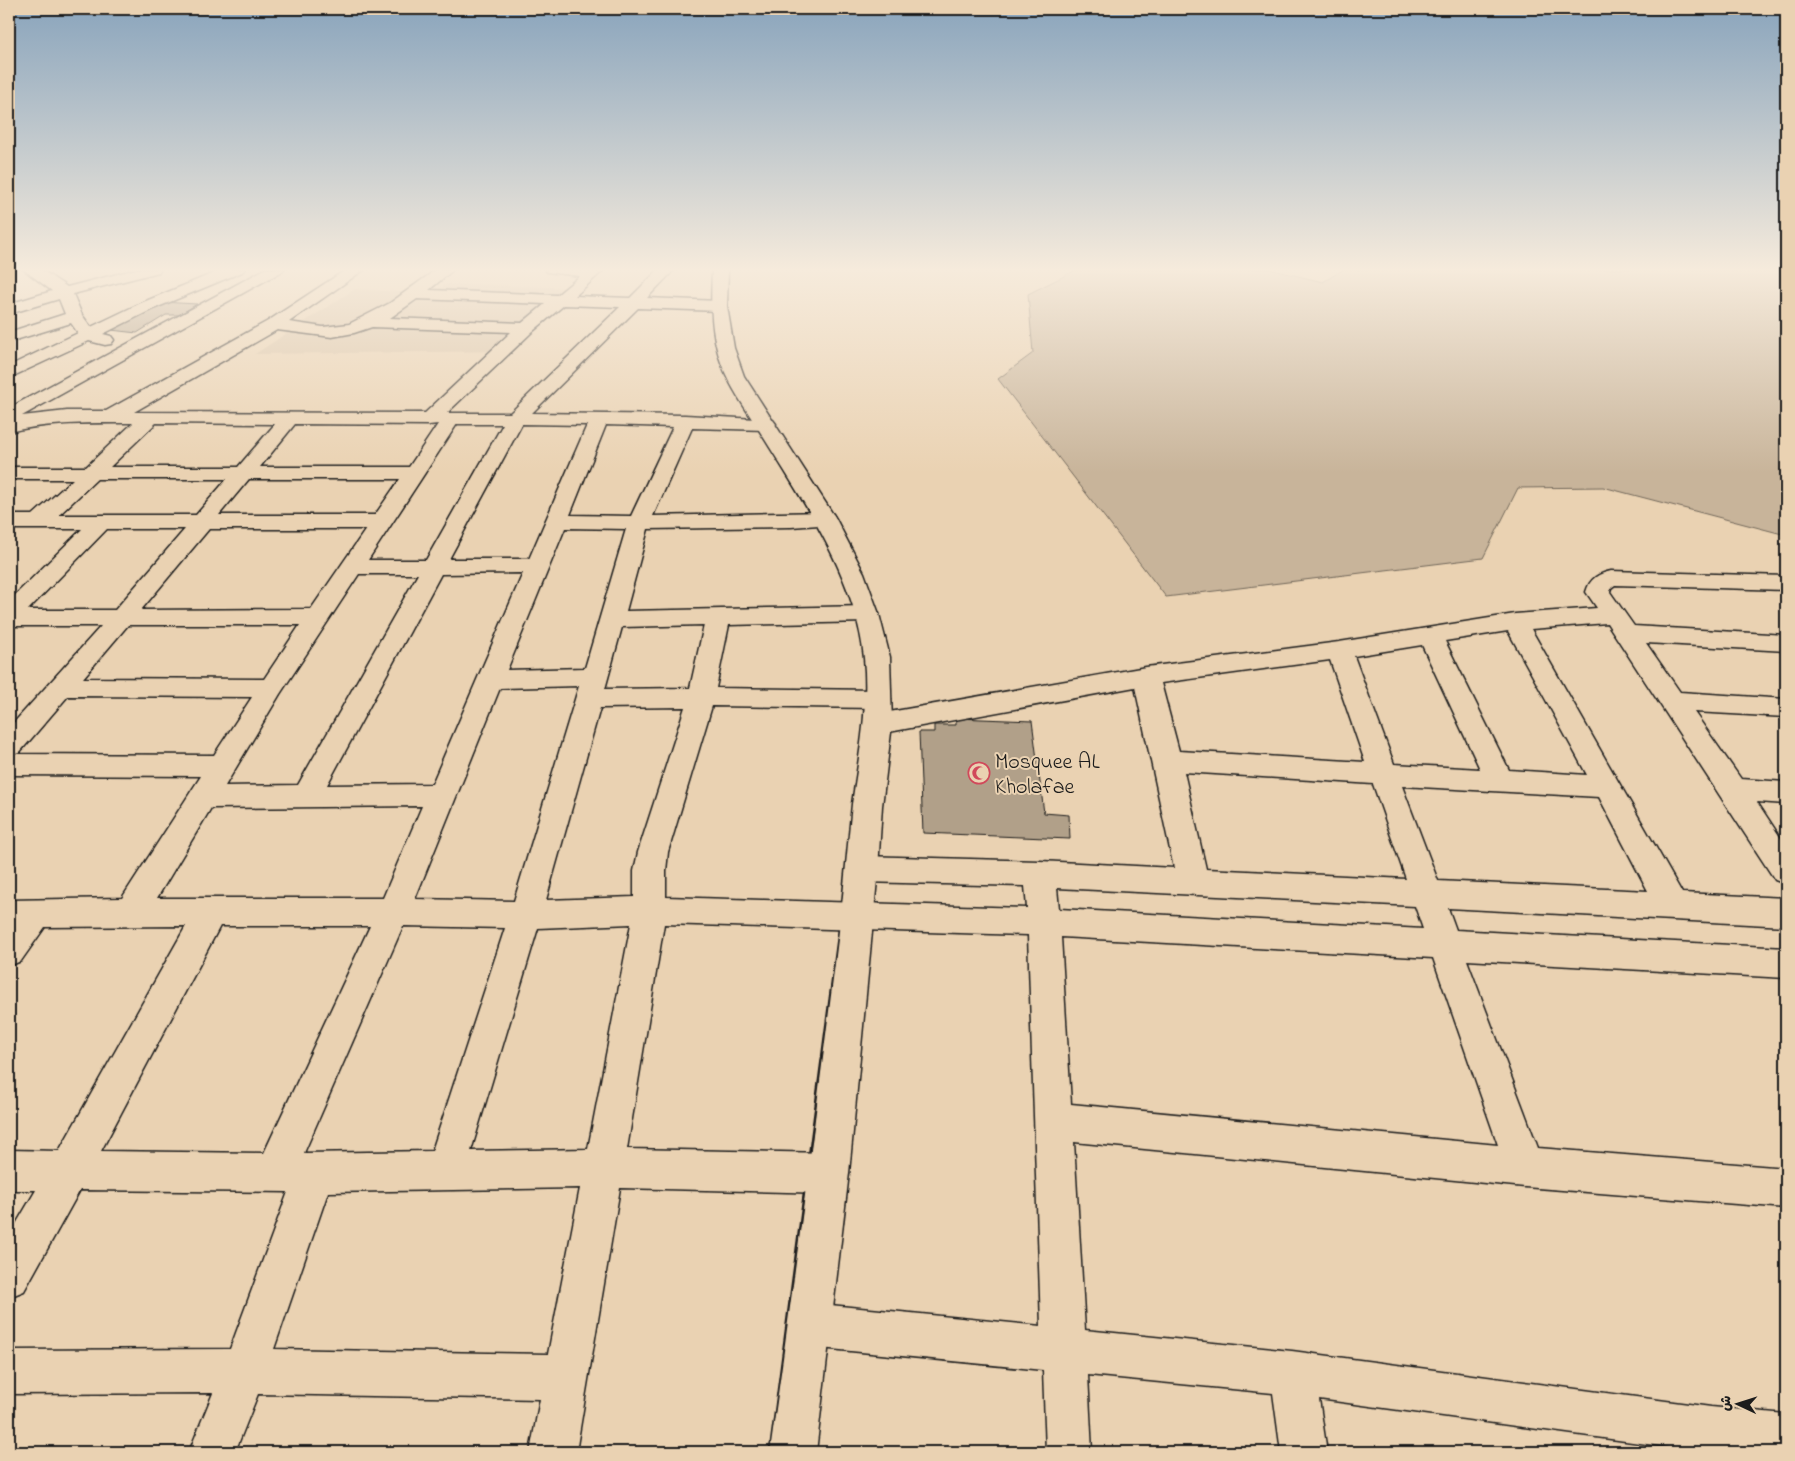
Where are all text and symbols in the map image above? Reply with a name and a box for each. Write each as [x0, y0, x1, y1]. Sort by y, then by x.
place label: Mosquee AL Kholafae [995, 747, 1100, 804]
mosque icon: Mosquee AL Kholafae [967, 761, 991, 785]
north arrow [1712, 1378, 1762, 1428]
text: ش [1716, 1395, 1738, 1412]

